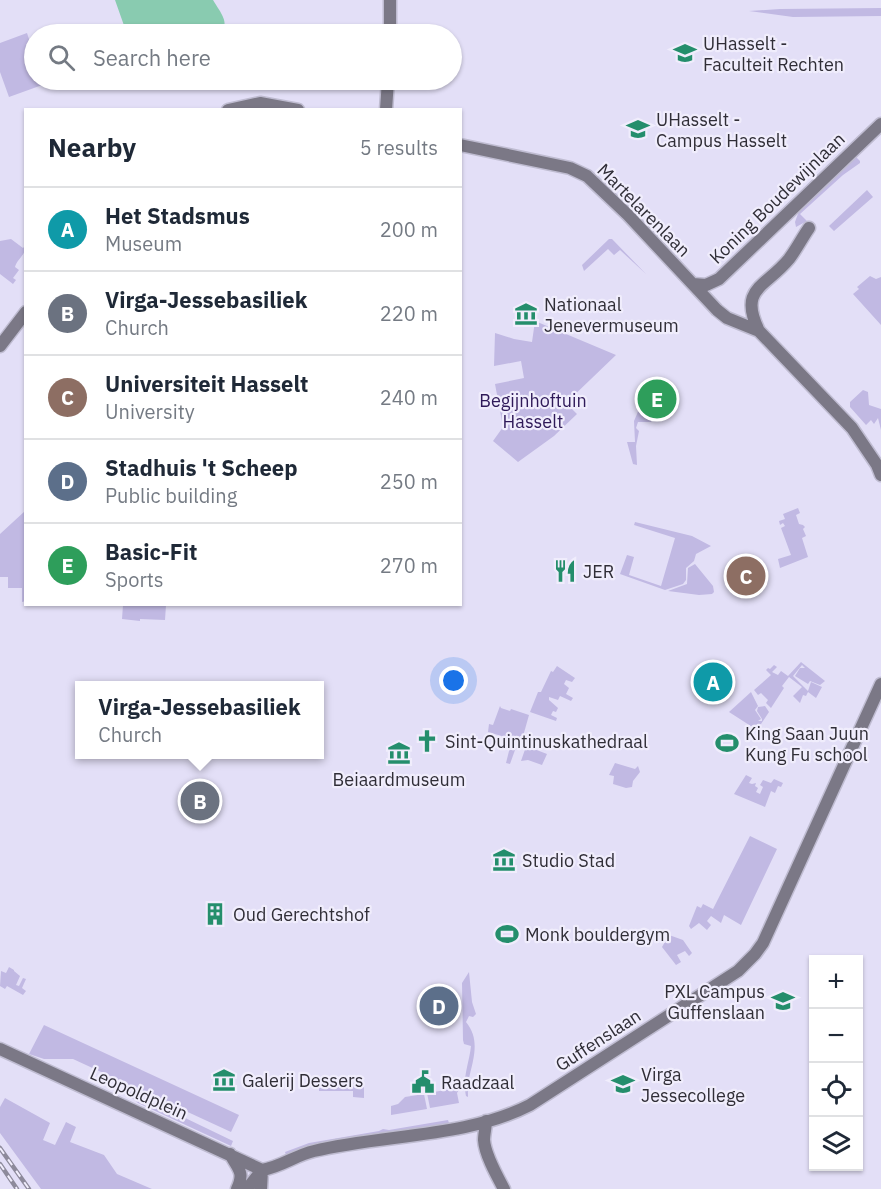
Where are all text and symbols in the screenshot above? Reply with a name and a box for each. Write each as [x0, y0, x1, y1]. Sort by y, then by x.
search box [24, 24, 462, 90]
place label: UHasselt - Faculteit Rechten [703, 32, 844, 76]
school or university icon: UHasselt - Faculteit Rechten [672, 40, 698, 66]
icon: search [45, 41, 78, 74]
text: Search here [93, 43, 211, 72]
place label: UHasselt - Campus Hasselt [656, 108, 787, 152]
school or university icon: UHasselt - Campus Hasselt [625, 116, 651, 142]
street label: Koning Boudewijnlaan [704, 127, 850, 269]
text: Nearby [48, 130, 136, 164]
text: 5 results [360, 134, 438, 161]
street label: Martelarenlaan [593, 159, 695, 261]
text: Het Stadsmus [105, 201, 250, 230]
text: A [61, 216, 74, 243]
text: 200 m [380, 216, 438, 243]
text: Museum [105, 230, 182, 257]
text: Virga-Jessebasiliek [105, 285, 307, 314]
place label: Nationaal Jenevermuseum [544, 293, 679, 337]
text: B [61, 300, 74, 327]
text: 220 m [380, 300, 438, 327]
museum icon: Nationaal Jenevermuseum [513, 301, 539, 327]
text: Church [105, 314, 169, 341]
text: Universiteit Hasselt [105, 369, 308, 398]
pin: E [638, 376, 676, 422]
text: C [61, 384, 74, 411]
text: 240 m [380, 384, 438, 411]
park label: Begijnhoftuin Hasselt [479, 389, 587, 433]
text: University [105, 398, 195, 425]
text: Stadhuis 't Scheep [105, 453, 298, 482]
text: D [61, 468, 74, 495]
text: 250 m [380, 468, 438, 495]
text: Public building [105, 482, 237, 509]
text: Basic-Fit [105, 537, 197, 566]
text: E [61, 552, 74, 579]
text: 270 m [380, 552, 438, 579]
pin: C [726, 554, 766, 598]
restaurant icon: JER [552, 558, 578, 584]
place label: JER [583, 560, 614, 583]
text: Sports [105, 566, 164, 593]
pin: A [694, 660, 732, 704]
your location [439, 666, 468, 695]
popup [75, 681, 324, 759]
text: Virga-Jessebasiliek [98, 692, 301, 721]
text: Church [98, 721, 162, 748]
place label: King Saan Juun Kung Fu school [745, 722, 869, 766]
church icon: Sint-Quintinuskathedraal [414, 728, 440, 754]
place label: Sint-Quintinuskathedraal [445, 730, 648, 753]
sports icon: King Saan Juun Kung Fu school [714, 730, 740, 756]
museum icon: Beiaardmuseum [386, 740, 412, 766]
place label: Beiaardmuseum [333, 768, 465, 791]
pin: B [180, 778, 220, 824]
museum icon: Studio Stad [491, 847, 517, 873]
place label: Studio Stad [522, 849, 615, 872]
building icon: Oud Gerechtshof [202, 901, 228, 927]
place label: Oud Gerechtshof [233, 903, 370, 926]
sports icon: Monk bouldergym [494, 921, 520, 947]
place label: Monk bouldergym [525, 923, 670, 946]
map controls [809, 955, 863, 1171]
button: + [809, 955, 863, 1009]
place label: PXL Campus Guffenslaan [664, 980, 765, 1024]
pin: D [420, 984, 458, 1028]
school or university icon: PXL Campus Guffenslaan [770, 988, 796, 1014]
street label: Guffenslaan [551, 1004, 645, 1076]
button: − [809, 1009, 863, 1063]
street label: Leopoldplein [87, 1061, 191, 1125]
place label: Virga Jessecollege [641, 1063, 745, 1107]
button: locate [809, 1063, 863, 1117]
museum icon: Galerij Dessers [211, 1067, 237, 1093]
place label: Galerij Dessers [242, 1069, 363, 1092]
public building icon: Raadzaal [410, 1069, 436, 1095]
place label: Raadzaal [441, 1071, 515, 1094]
school or university icon: Virga Jessecollege [610, 1071, 636, 1097]
button: layers [809, 1117, 863, 1171]

